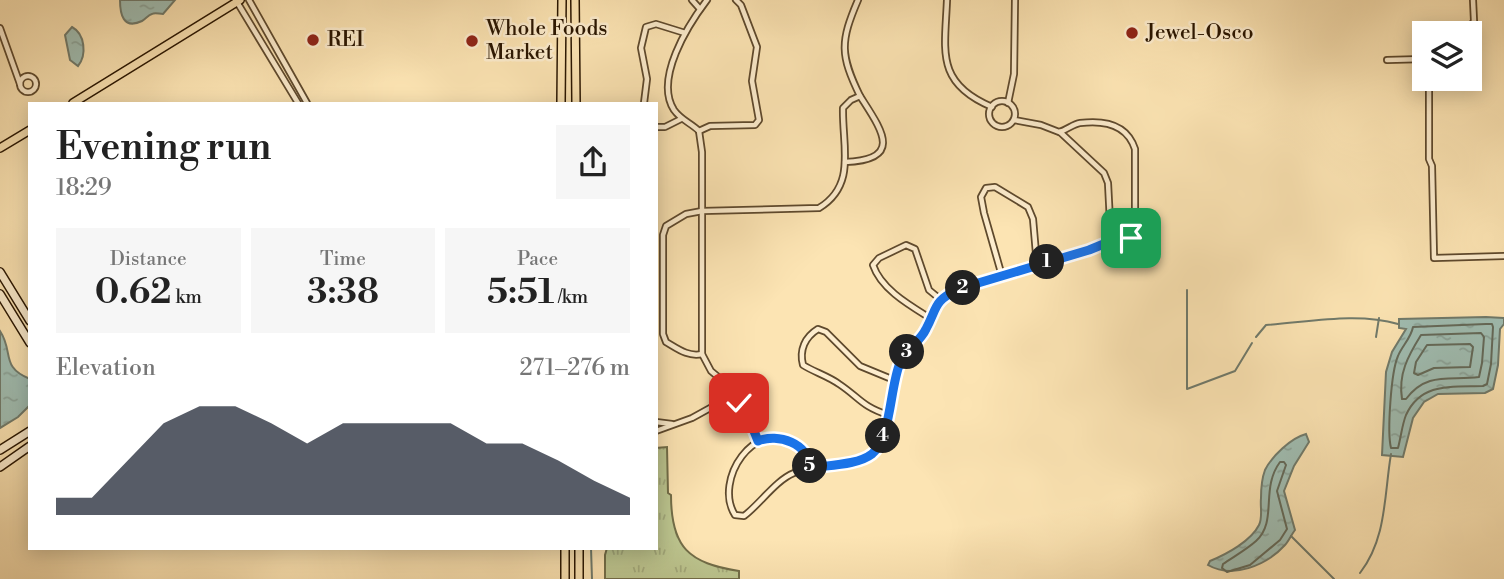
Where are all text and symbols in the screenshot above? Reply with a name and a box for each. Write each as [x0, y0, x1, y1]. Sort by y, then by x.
place label: Whole Foods Market [485, 16, 608, 66]
place label: Jewel-Osco [1145, 20, 1254, 46]
map controls [1412, 21, 1482, 91]
button: layers [1412, 21, 1482, 91]
marker: Jewel-Osco [1124, 25, 1140, 41]
place label: REI [327, 27, 364, 53]
marker: REI [305, 32, 321, 48]
marker: Whole Foods Market [464, 33, 480, 49]
text: Evening run [56, 124, 271, 171]
button: share [556, 125, 630, 199]
text: 18:29 [56, 174, 112, 202]
pin [1101, 208, 1161, 268]
icon: arrive [1112, 219, 1150, 257]
pin: 1 [1030, 244, 1064, 280]
text: Distance [110, 247, 187, 271]
text: Time [320, 247, 366, 271]
text: Pace [517, 247, 558, 271]
text: 1 [1042, 249, 1051, 273]
pin: 2 [946, 270, 981, 306]
text: 0.62 [95, 271, 171, 314]
text: 3:38 [307, 271, 379, 314]
text: 5:51 [487, 271, 554, 314]
text: 2 [957, 275, 968, 299]
text: km [171, 285, 202, 309]
text: /km [554, 285, 588, 309]
pin: 3 [890, 334, 925, 370]
text: 3 [901, 339, 912, 363]
text: Elevation [56, 354, 156, 382]
text: 271–276 m [520, 354, 630, 382]
pin [709, 373, 769, 433]
icon: check [720, 384, 758, 422]
pin: 4 [866, 418, 900, 453]
text: 4 [876, 423, 889, 447]
pin: 5 [792, 448, 828, 484]
text: 5 [804, 453, 815, 477]

